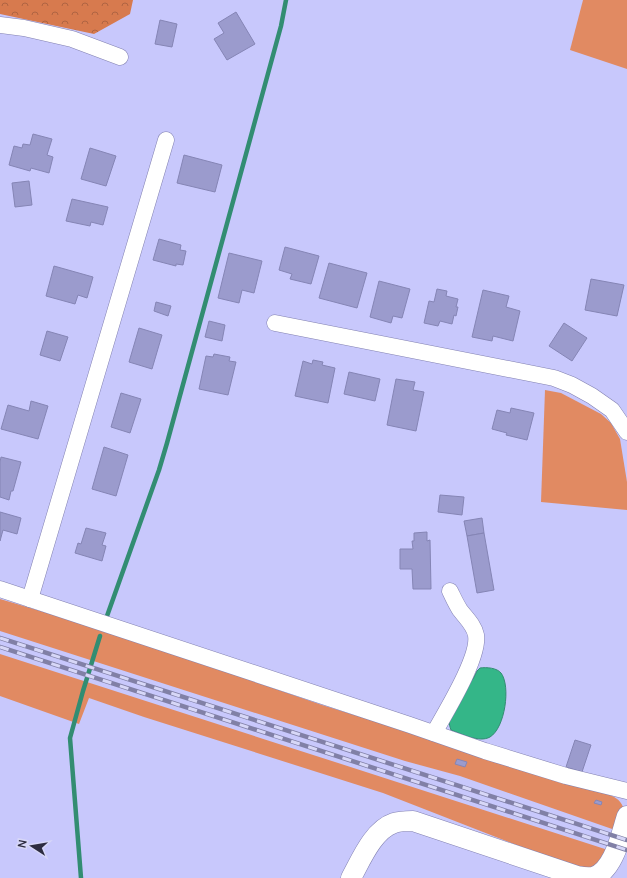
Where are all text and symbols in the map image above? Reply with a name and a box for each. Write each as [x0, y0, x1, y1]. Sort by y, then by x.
north arrow [12, 826, 52, 866]
text: N [14, 838, 30, 849]

